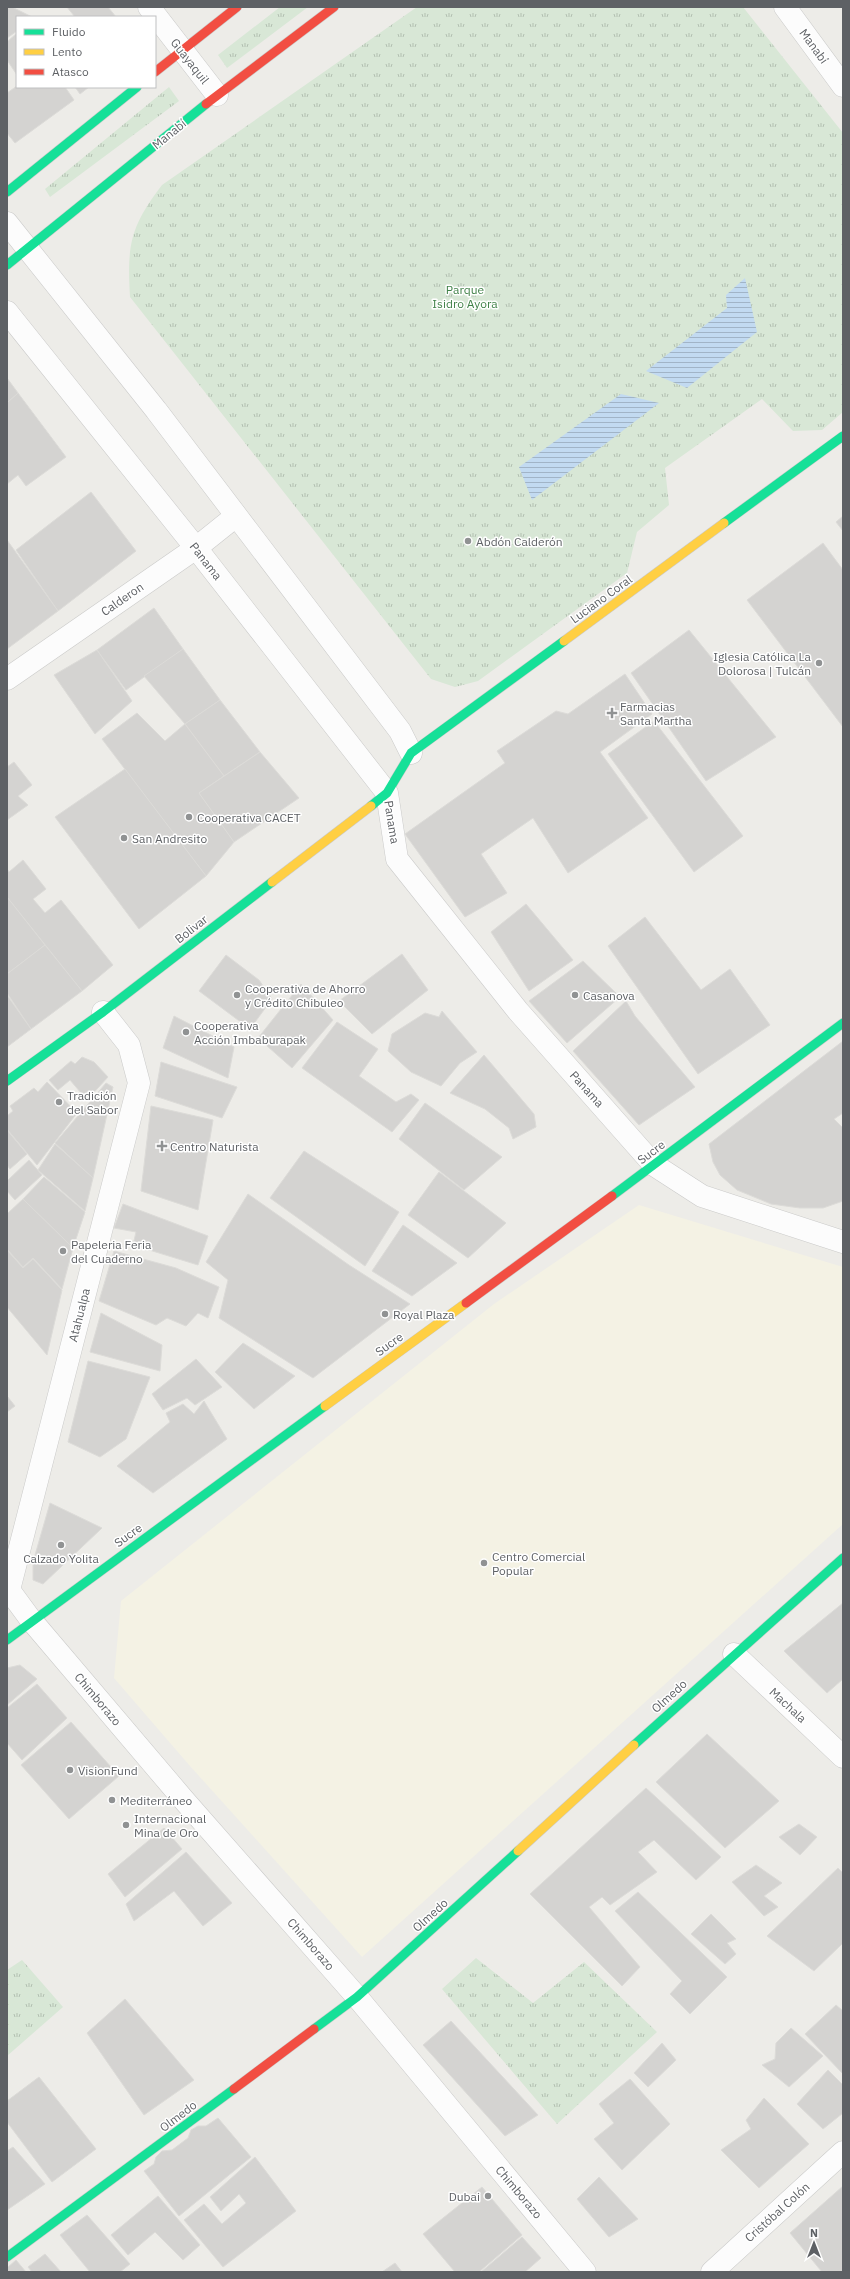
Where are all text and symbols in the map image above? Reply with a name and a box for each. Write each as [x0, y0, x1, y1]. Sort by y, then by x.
legend [16, 16, 156, 88]
text: Fluido [52, 24, 86, 39]
street label: Manabí [796, 26, 832, 66]
street label: Guayaquil [168, 35, 212, 87]
text: Lento [52, 44, 82, 59]
text: Atasco [52, 64, 89, 79]
street label: Manabí [149, 116, 189, 152]
park label: Parque Isidro Ayora [432, 282, 498, 311]
place label: Abdón Calderón [476, 534, 563, 549]
marker: Abdón Calderón [463, 536, 473, 546]
street label: Panama [187, 539, 226, 583]
street label: Luciano Coral [567, 572, 635, 626]
street label: Calderon [98, 579, 146, 619]
place label: Iglesia Católica La Dolorosa | Tulcán [713, 649, 812, 678]
marker: Iglesia Católica La Dolorosa | Tulcán [814, 658, 824, 668]
place label: Farmacias Santa Martha [620, 699, 692, 728]
marker: Farmacias Santa Martha [607, 708, 617, 718]
street label: Panama [381, 799, 403, 845]
place label: Cooperativa CACET [197, 810, 301, 825]
marker: Cooperativa CACET [184, 812, 194, 822]
place label: San Andresito [132, 831, 207, 846]
marker: San Andresito [119, 833, 129, 843]
street label: Bolivar [172, 911, 211, 946]
place label: Cooperativa de Ahorro y Crédito Chibuleo [245, 981, 366, 1010]
place label: Casanova [583, 988, 635, 1003]
marker: Cooperativa de Ahorro y Crédito Chibuleo [232, 990, 242, 1000]
marker: Casanova [570, 990, 580, 1000]
place label: Cooperativa Acción Imbaburapak [194, 1018, 307, 1047]
marker: Cooperativa Acción Imbaburapak [181, 1027, 191, 1037]
street label: Panama [567, 1068, 608, 1111]
place label: Tradición del Sabor [67, 1088, 119, 1117]
marker: Tradición del Sabor [54, 1097, 64, 1107]
street label: Sucre [634, 1137, 668, 1167]
place label: Centro Naturista [170, 1139, 259, 1154]
marker: Centro Naturista [157, 1141, 167, 1151]
place label: Papeleria Feria del Cuaderno [71, 1237, 152, 1266]
marker: Papeleria Feria del Cuaderno [58, 1246, 68, 1256]
street label: Atahualpa [65, 1286, 93, 1343]
place label: Royal Plaza [393, 1307, 455, 1322]
marker: Royal Plaza [380, 1309, 390, 1319]
street label: Sucre [372, 1329, 406, 1359]
street label: Sucre [111, 1520, 145, 1550]
marker: Calzado Yolita [56, 1540, 66, 1550]
place label: Centro Comercial Popular [492, 1549, 585, 1578]
place label: Calzado Yolita [23, 1551, 99, 1566]
marker: Centro Comercial Popular [479, 1558, 489, 1568]
street label: Chimborazo [72, 1670, 125, 1729]
street label: Olmedo [648, 1676, 690, 1716]
street label: Machala [766, 1684, 810, 1726]
place label: VisionFund [78, 1763, 138, 1778]
marker: VisionFund [65, 1765, 75, 1775]
place label: Mediterráneo [120, 1793, 193, 1808]
marker: Mediterráneo [107, 1795, 117, 1805]
place label: Internacional Mina de Oro [134, 1811, 206, 1840]
marker: Internacional Mina de Oro [121, 1820, 131, 1830]
street label: Olmedo [409, 1895, 451, 1935]
street label: Chimborazo [284, 1915, 338, 1973]
street label: Olmedo [157, 2097, 200, 2135]
street label: Chimborazo [493, 2163, 546, 2222]
street label: Cristóbal Colón [742, 2179, 812, 2245]
place label: Dubai [449, 2189, 480, 2204]
marker: Dubai [483, 2191, 493, 2201]
north arrow [794, 2223, 834, 2263]
text: N [810, 2226, 818, 2240]

